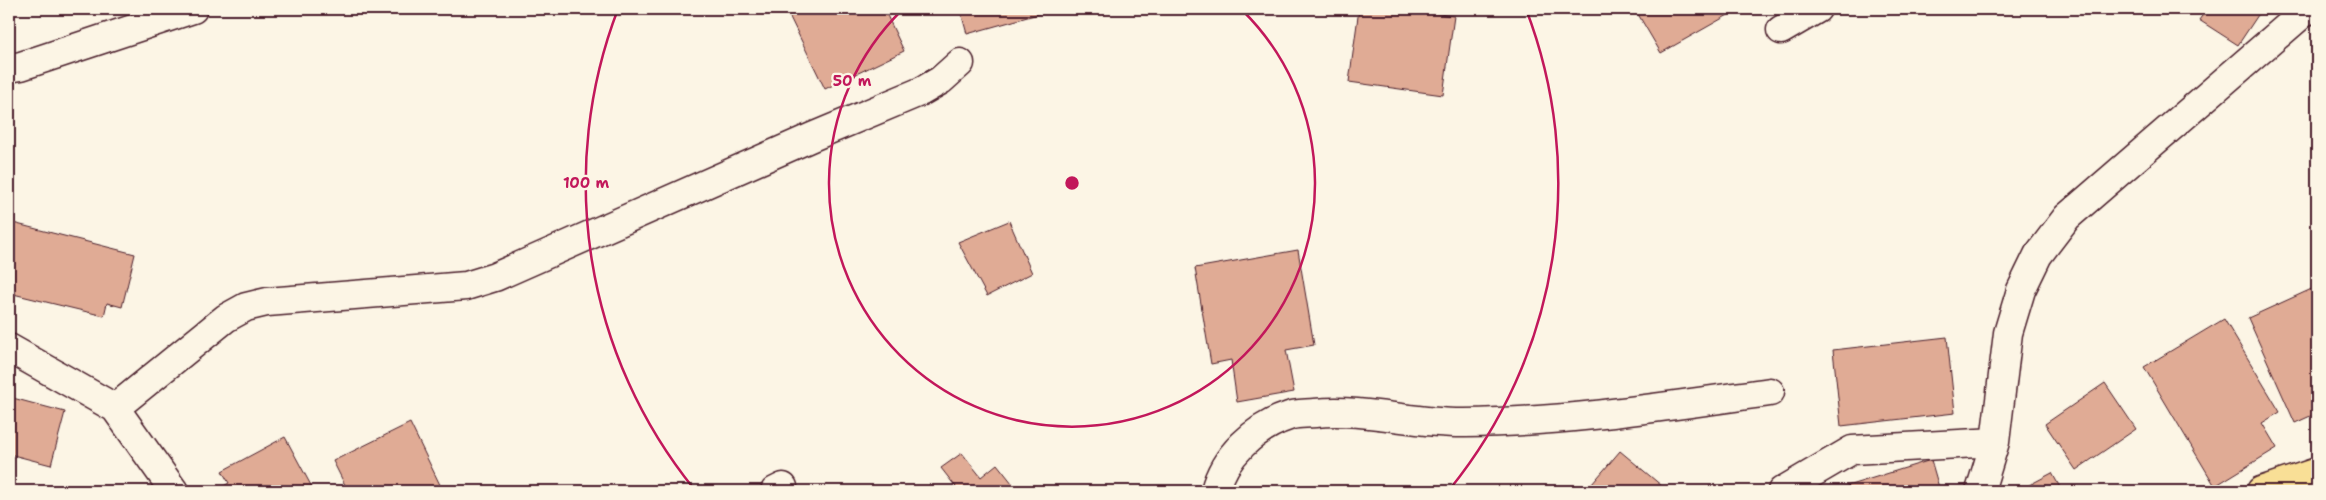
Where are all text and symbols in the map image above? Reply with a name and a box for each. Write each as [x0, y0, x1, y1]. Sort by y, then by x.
text: 50 m [833, 71, 872, 91]
text: 100 m [563, 173, 609, 193]
centre of rings [1063, 174, 1081, 192]

